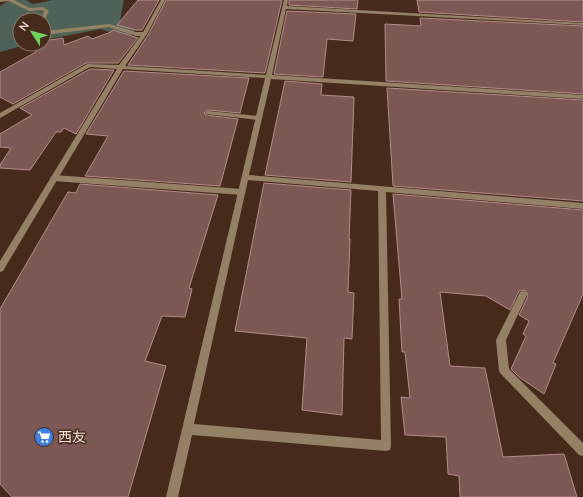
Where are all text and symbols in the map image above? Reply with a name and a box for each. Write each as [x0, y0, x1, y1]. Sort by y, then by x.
north arrow [12, 12, 52, 52]
text: N [16, 19, 32, 34]
supermarket icon: 西友 [33, 426, 55, 448]
place label: 西友 [58, 428, 86, 446]

